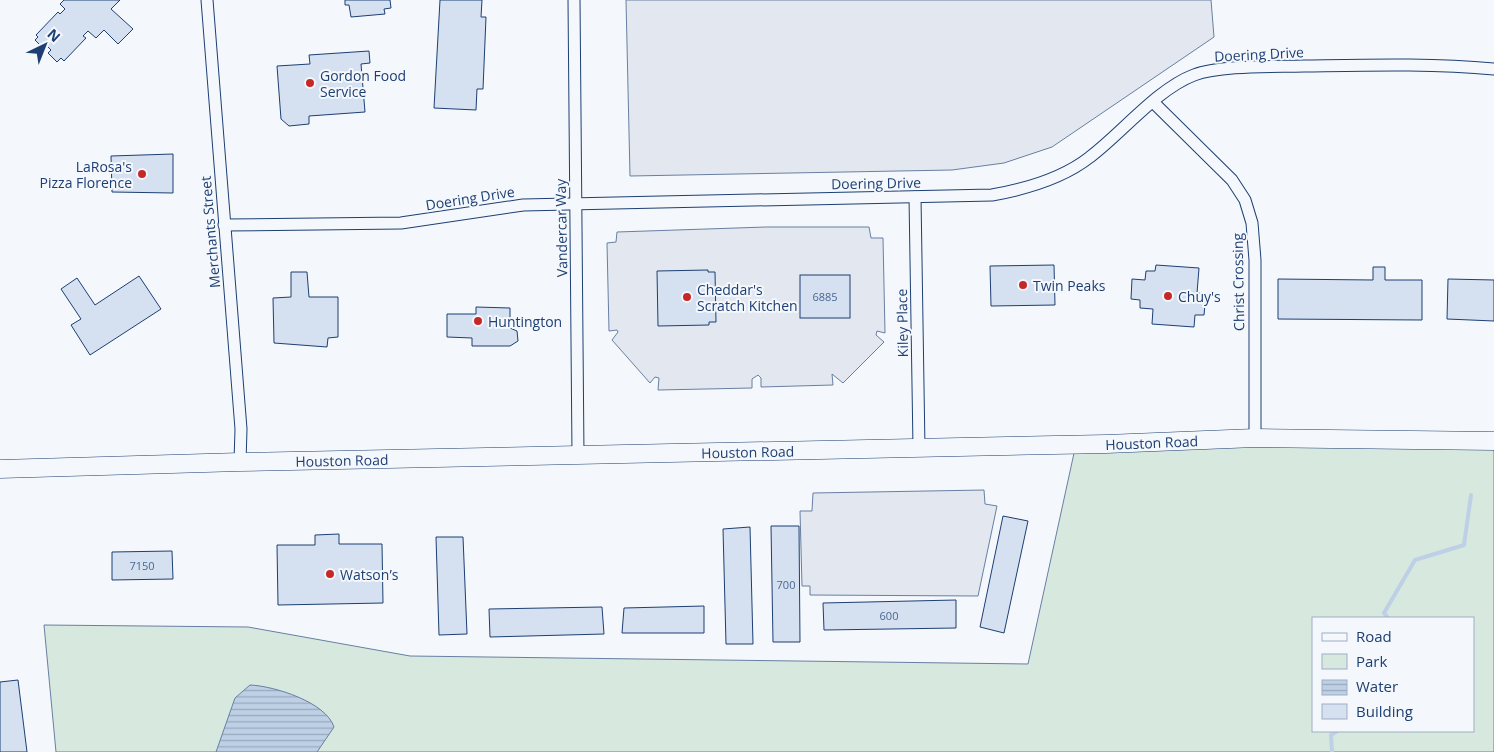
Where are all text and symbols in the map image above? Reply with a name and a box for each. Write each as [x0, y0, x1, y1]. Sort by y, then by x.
north arrow [20, 20, 70, 70]
text: N [44, 24, 65, 46]
street label: Doering Drive [1214, 42, 1304, 66]
place label: Gordon Food Service [320, 66, 406, 101]
marker: Gordon Food Service [304, 77, 316, 89]
place label: LaRosa's Pizza Florence [40, 157, 132, 192]
marker: LaRosa's Pizza Florence [136, 168, 148, 180]
street label: Doering Drive [831, 173, 921, 193]
street label: Merchants Street [196, 175, 224, 289]
street label: Vandercar Way [551, 178, 571, 277]
street label: Doering Drive [424, 182, 516, 214]
street label: Christ Crossing [1228, 232, 1248, 331]
place label: Twin Peaks [1033, 276, 1106, 295]
marker: Twin Peaks [1017, 279, 1029, 291]
place label: Cheddar's Scratch Kitchen [697, 280, 798, 315]
place label: Chuy's [1178, 287, 1221, 306]
street label: Kiley Place [892, 288, 912, 357]
house number: 6885 [812, 289, 838, 304]
marker: Chuy's [1162, 290, 1174, 302]
marker: Cheddar's Scratch Kitchen [681, 291, 693, 303]
place label: Huntington [488, 312, 562, 331]
marker: Huntington [472, 315, 484, 327]
street label: Houston Road [1105, 431, 1199, 454]
street label: Houston Road [701, 441, 795, 462]
street label: Houston Road [295, 449, 389, 470]
house number: 7150 [129, 558, 155, 573]
place label: Watson’s [340, 565, 399, 584]
marker: Watson’s [324, 568, 336, 580]
house number: 700 [777, 577, 795, 592]
house number: 600 [880, 608, 898, 623]
legend [1312, 617, 1474, 732]
text: Road [1356, 626, 1392, 646]
text: Park [1356, 651, 1387, 671]
text: Water [1356, 676, 1398, 696]
text: Building [1356, 701, 1413, 721]

